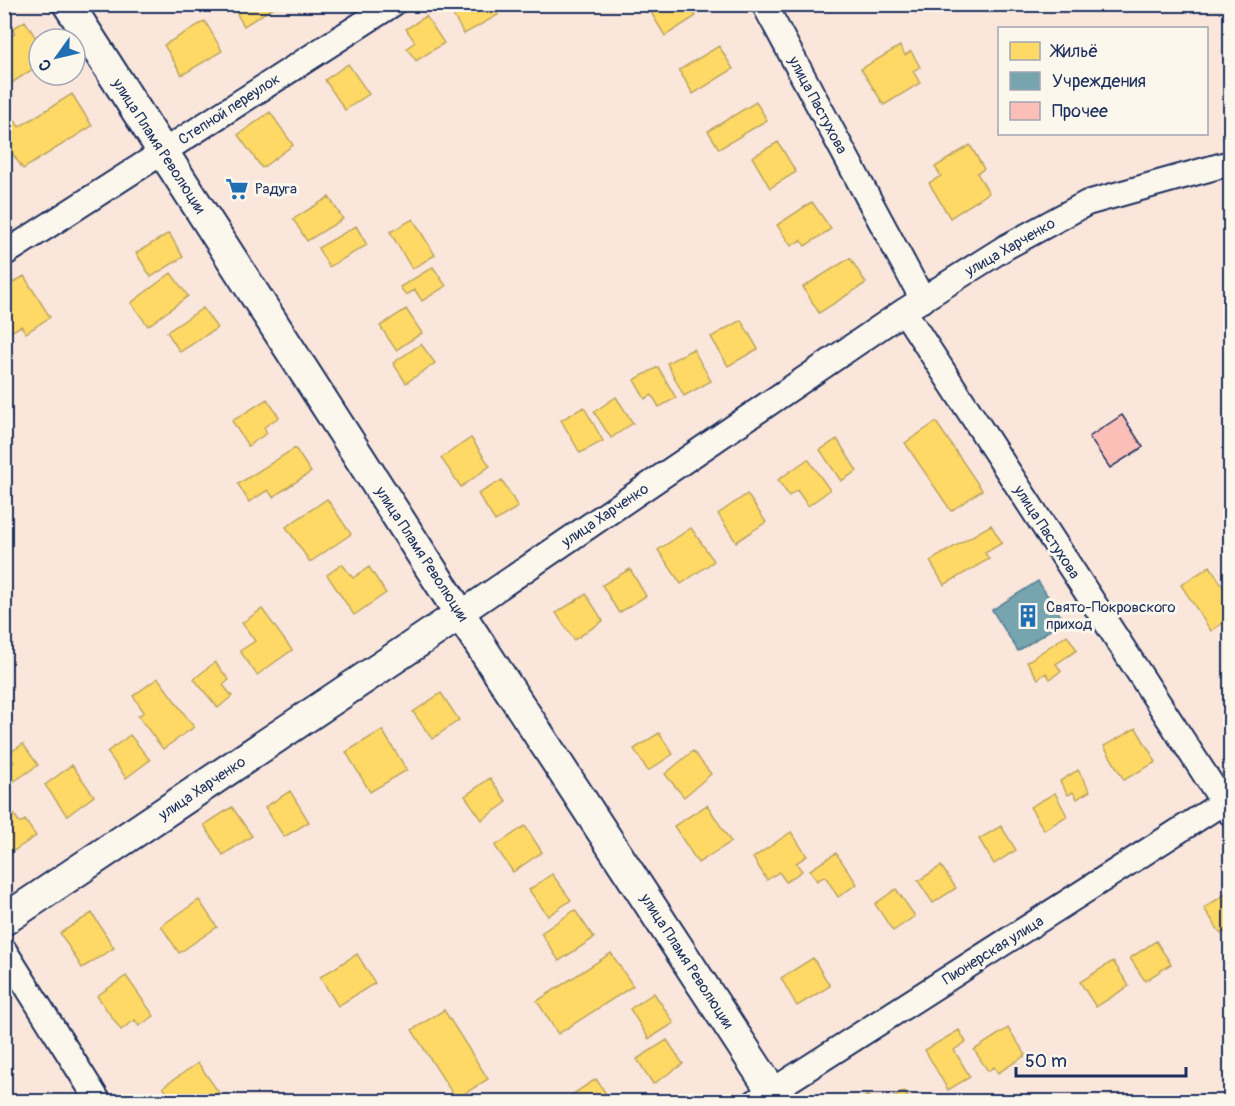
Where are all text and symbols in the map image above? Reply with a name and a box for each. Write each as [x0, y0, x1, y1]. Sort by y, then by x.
north arrow [27, 27, 87, 87]
legend [998, 27, 1208, 135]
text: Жильё [1049, 40, 1098, 63]
street label: улица Пастухова [783, 52, 851, 157]
text: С [34, 55, 56, 75]
street label: Степной переулок [175, 69, 284, 149]
text: Учреждения [1052, 70, 1146, 93]
street label: улица Пламя Революции [107, 74, 210, 218]
text: Прочее [1052, 100, 1108, 123]
supermarket icon: Радуга [224, 176, 250, 202]
place label: Радуга [255, 180, 297, 199]
street label: улица Харченко [961, 214, 1059, 281]
street label: улица Харченко [557, 479, 652, 552]
street label: улица Пастухова [1009, 481, 1084, 583]
street label: улица Пламя Революции [370, 482, 473, 626]
place label: Свято-Покровского приход [1046, 598, 1176, 634]
building icon: Свято-Покровского приход [1015, 603, 1041, 629]
street label: улица Харченко [154, 752, 249, 825]
street label: улица Пламя Революции [635, 889, 738, 1033]
street label: Пионерская улица [939, 912, 1047, 989]
scale bar [1016, 1040, 1186, 1078]
text: 50 m [1025, 1050, 1067, 1073]

